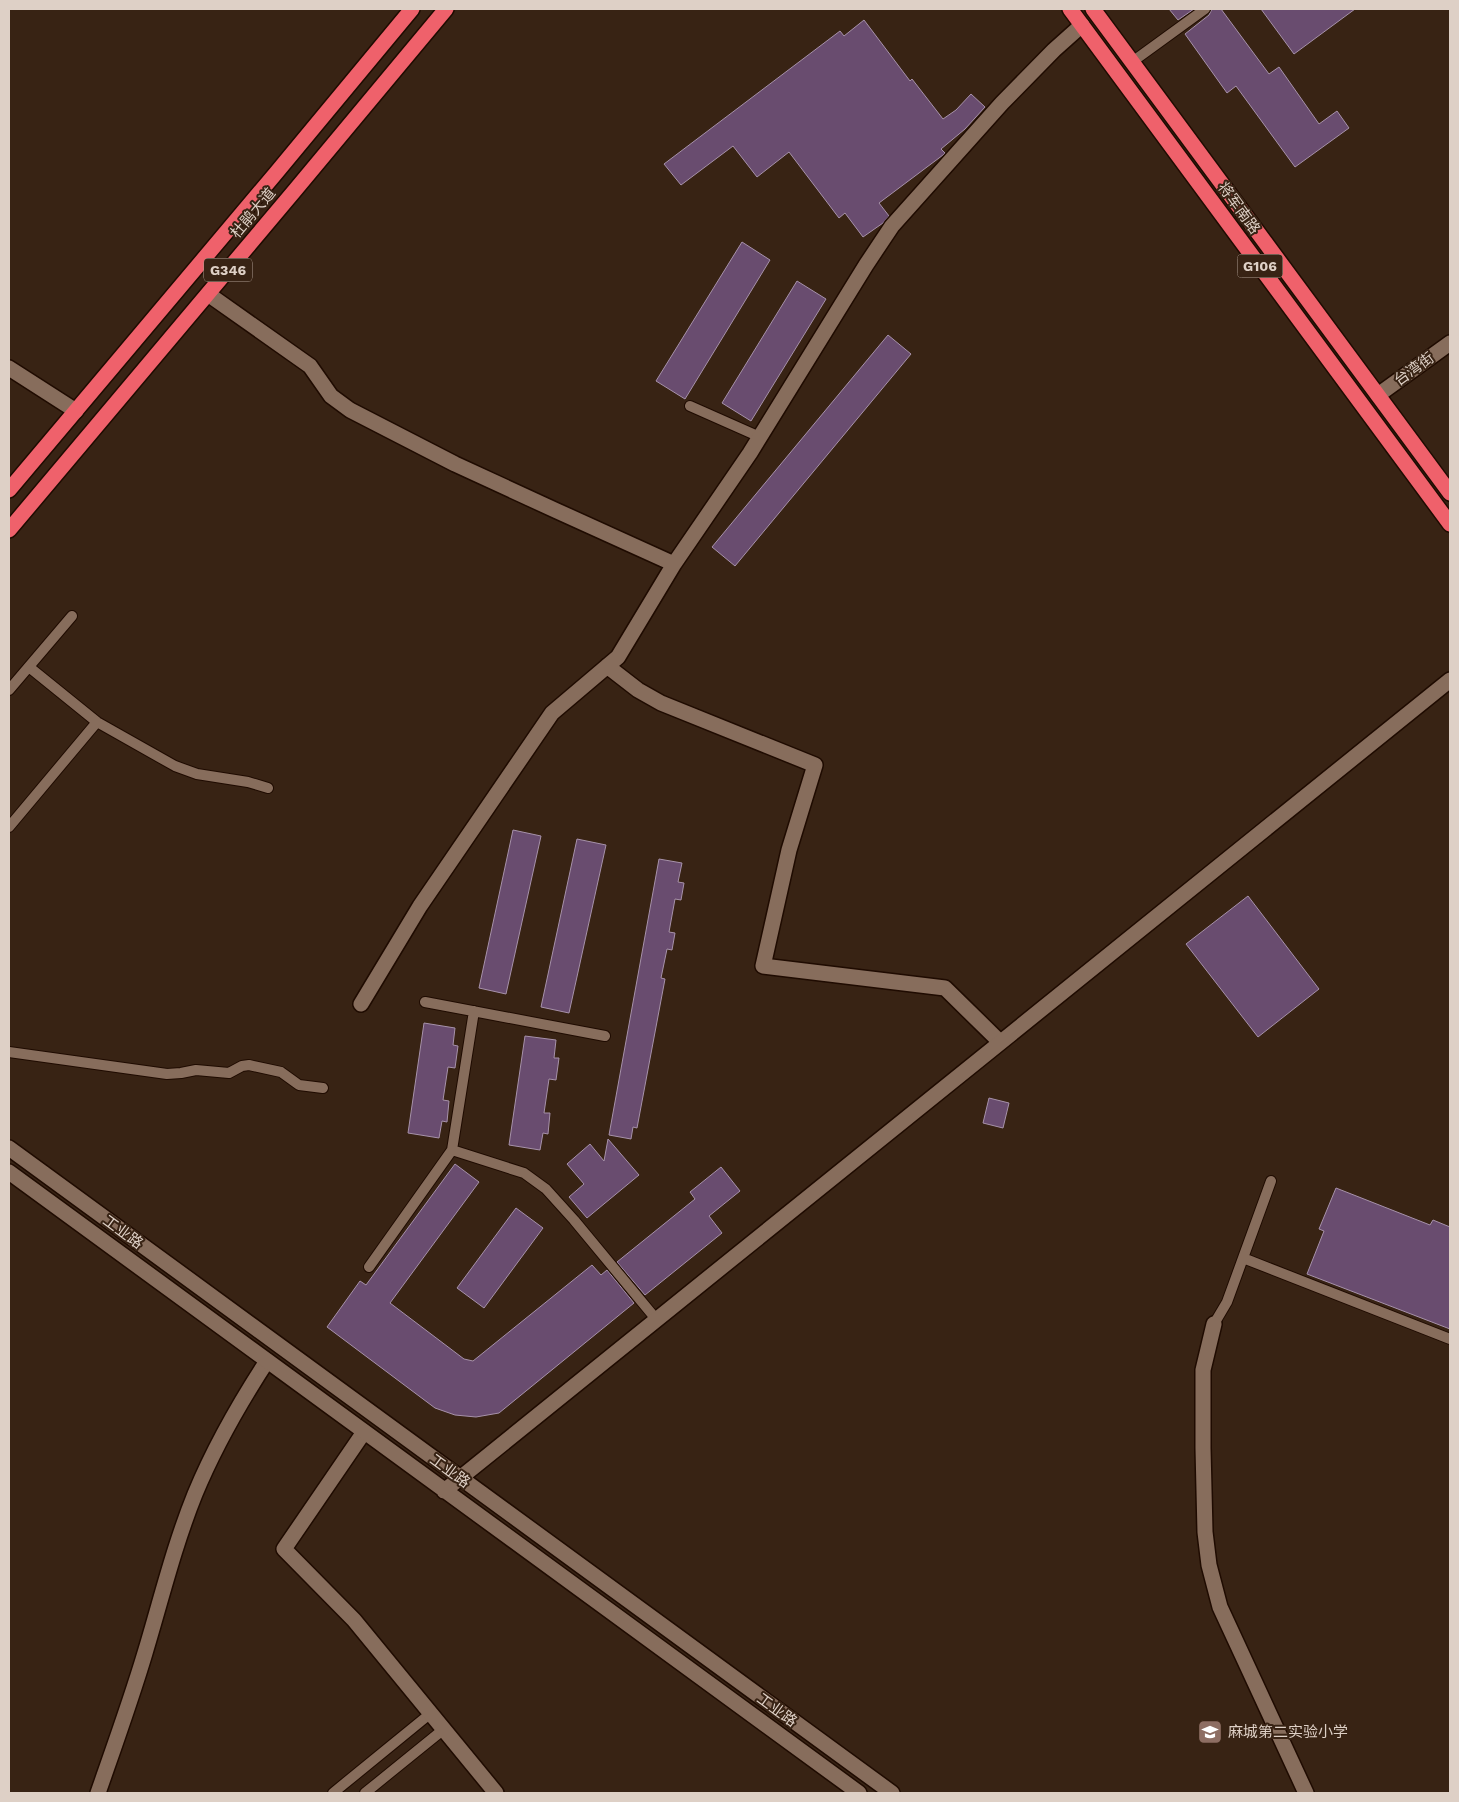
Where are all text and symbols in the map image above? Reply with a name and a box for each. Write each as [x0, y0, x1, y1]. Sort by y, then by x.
street label: 将军南路 [1214, 178, 1264, 238]
street label: 杜鹃大道 [227, 184, 279, 242]
road number: G106 [1238, 255, 1282, 278]
road number: G346 [204, 258, 252, 282]
street label: 台湾街 [1391, 348, 1437, 390]
street label: 工业路 [100, 1211, 146, 1253]
street label: 工业路 [427, 1450, 473, 1492]
street label: 工业路 [754, 1689, 800, 1731]
school or university icon: 麻城第二实验小学 [1197, 1719, 1223, 1745]
place label: 麻城第二实验小学 [1228, 1723, 1348, 1741]

